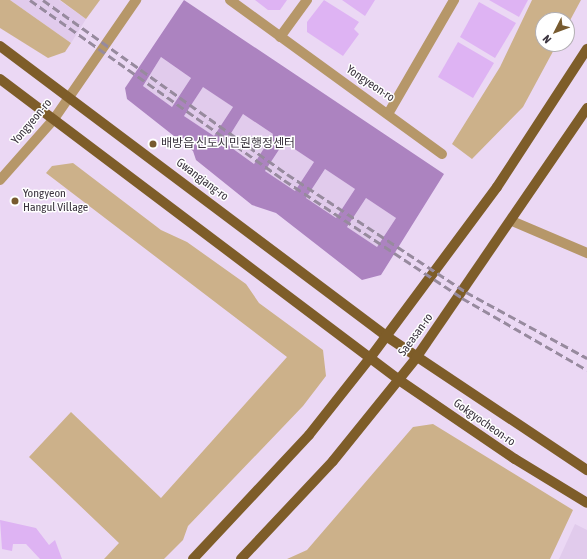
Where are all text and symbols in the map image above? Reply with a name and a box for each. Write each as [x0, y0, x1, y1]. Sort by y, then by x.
north arrow [535, 12, 575, 52]
text: N [540, 33, 553, 46]
street label: Yongyeon-ro [343, 63, 397, 105]
street label: Yongyeon-ro [9, 96, 55, 148]
place label: 배방읍 신도시민원행정센터 [161, 137, 295, 151]
marker: 배방읍 신도시민원행정센터 [148, 139, 158, 149]
street label: Gwangjang-ro [173, 156, 231, 204]
place label: Yongyeon Hangul Village [23, 187, 88, 215]
marker: Yongyeon Hangul Village [10, 196, 20, 206]
street label: Saeasan-ro [396, 311, 436, 359]
street label: Gokgyocheon-ro [450, 396, 518, 450]

